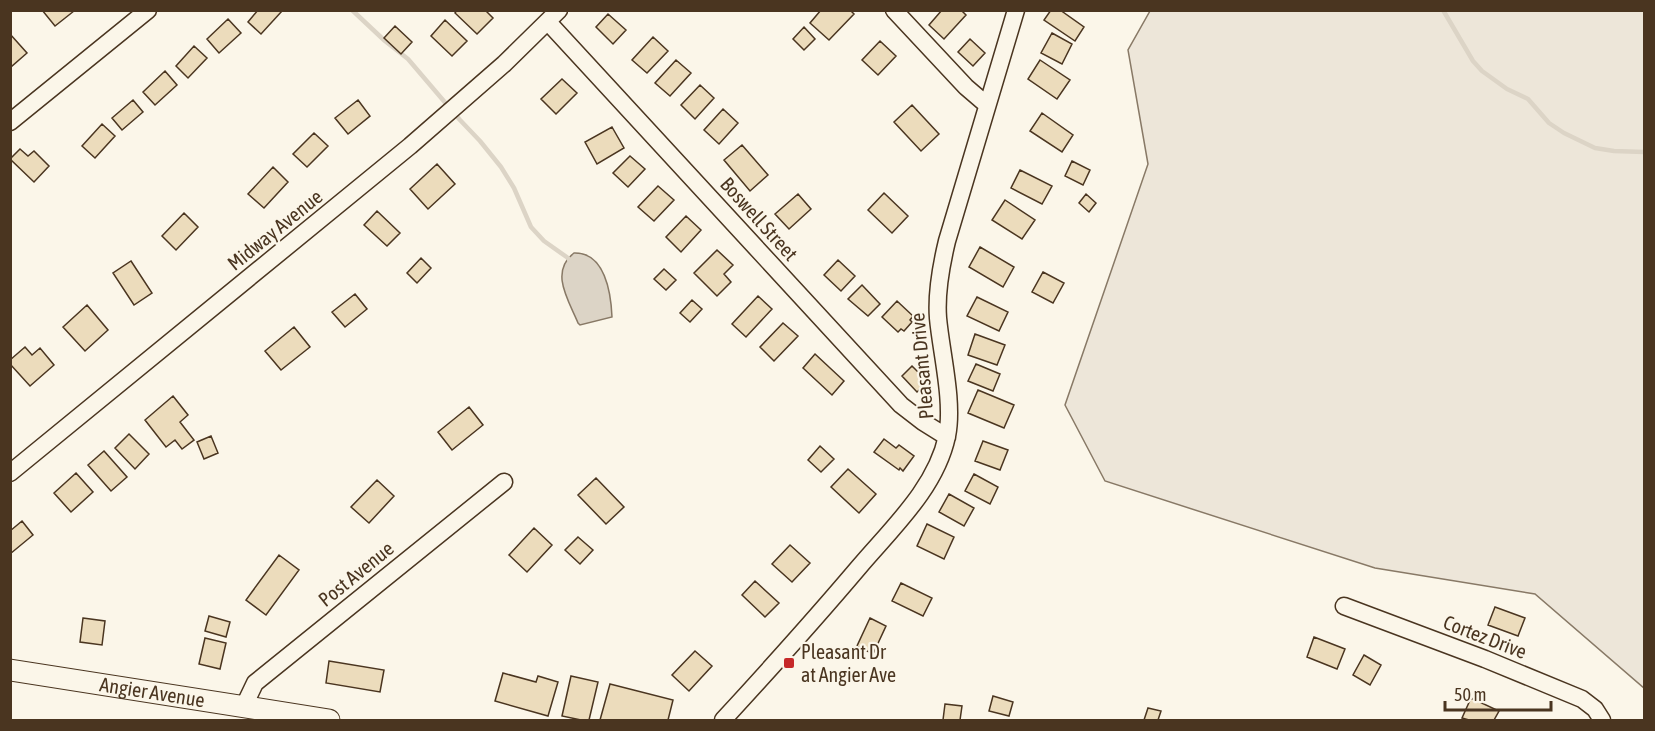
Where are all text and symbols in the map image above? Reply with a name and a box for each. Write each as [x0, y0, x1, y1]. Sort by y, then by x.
street label: Boswell Street [716, 172, 803, 265]
street label: Midway Avenue [223, 185, 327, 275]
street label: Pleasant Drive [905, 312, 938, 420]
street label: Post Avenue [314, 536, 398, 611]
street label: Cortez Drive [1440, 610, 1530, 663]
place label: Pleasant Dr at Angier Ave [801, 640, 896, 686]
marker: Pleasant Dr at Angier Ave [782, 656, 796, 670]
street label: Angier Avenue [98, 672, 206, 711]
scale bar [1445, 674, 1552, 712]
text: 50 m [1454, 684, 1486, 705]

